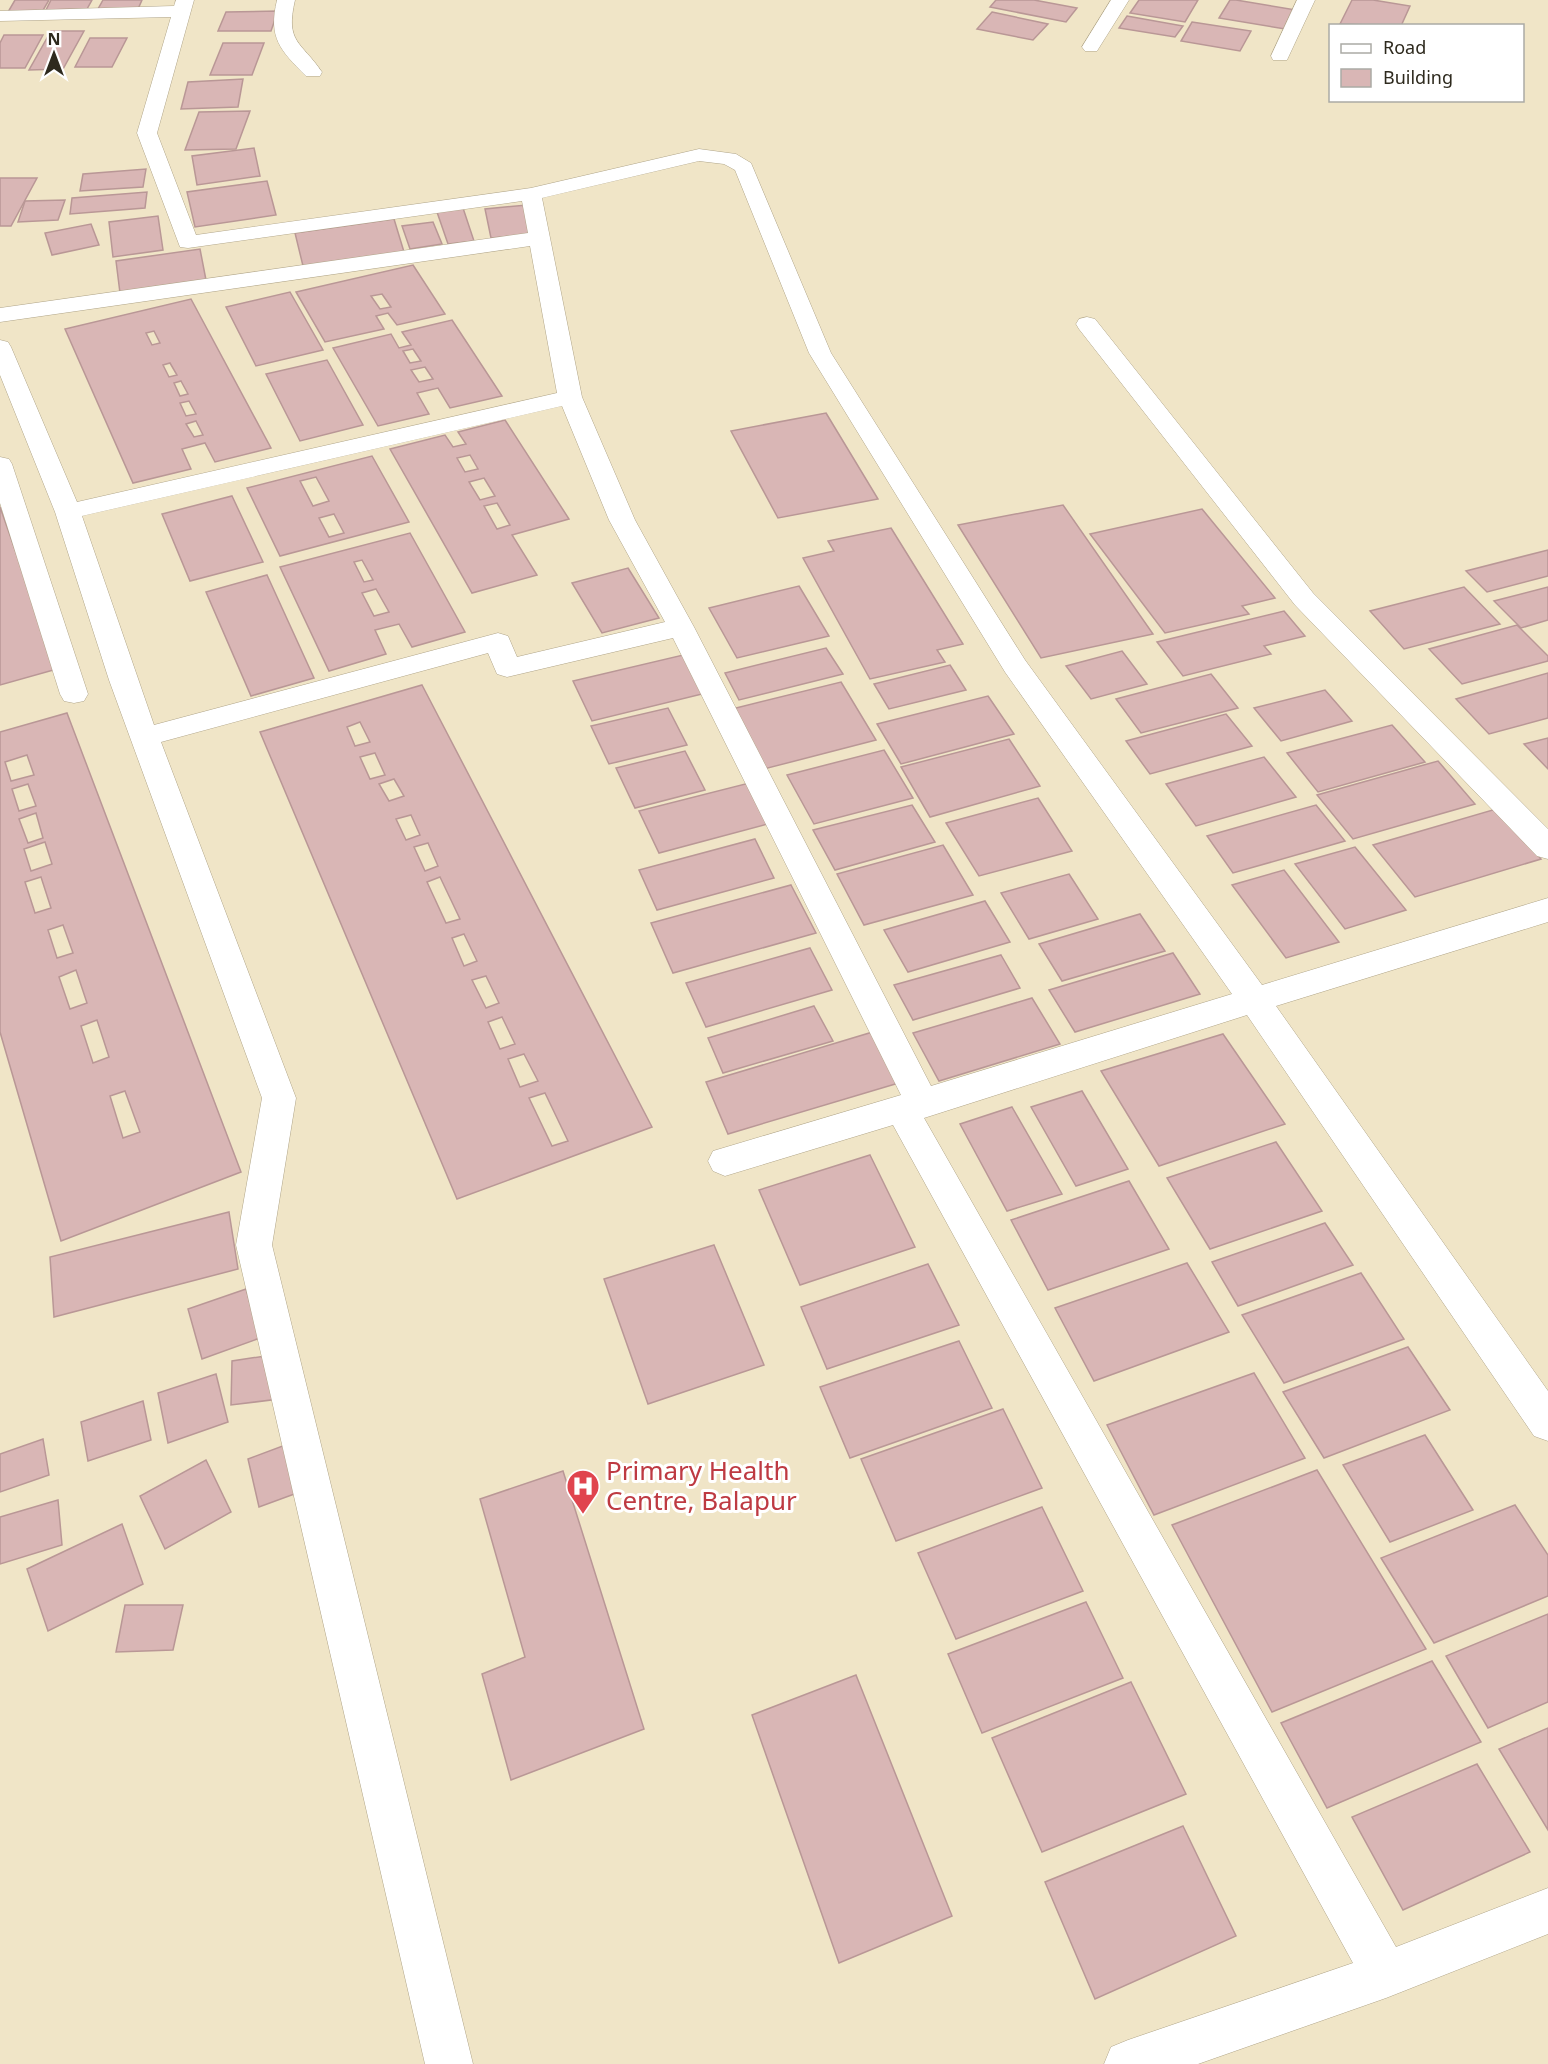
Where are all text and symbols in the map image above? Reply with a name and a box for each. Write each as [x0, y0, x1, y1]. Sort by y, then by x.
north arrow [24, 24, 84, 84]
legend [1329, 24, 1524, 102]
text: N [47, 28, 61, 50]
text: Road [1383, 35, 1426, 59]
text: Building [1383, 65, 1453, 89]
place label: Primary Health Centre, Balapur [606, 1452, 797, 1518]
hospital icon: Primary Health Centre, Balapur [565, 1468, 601, 1515]

